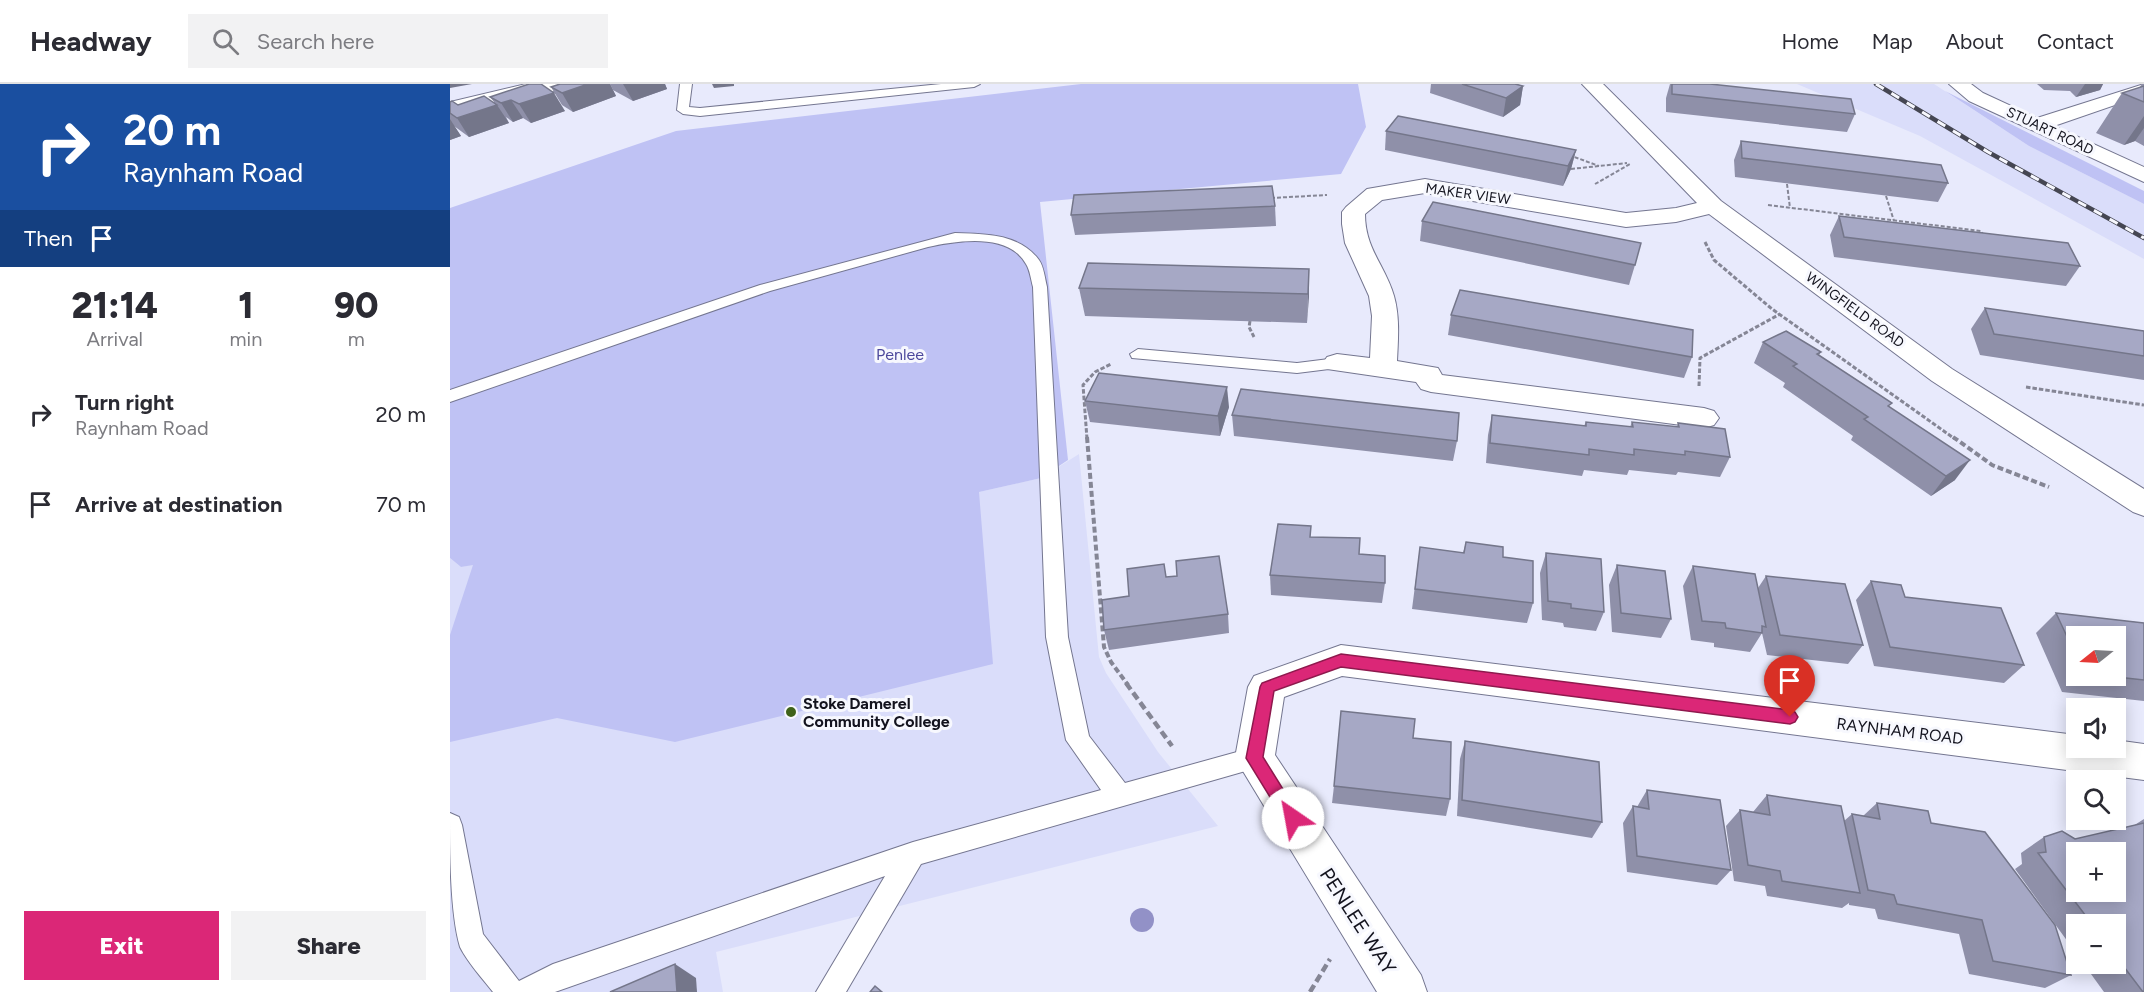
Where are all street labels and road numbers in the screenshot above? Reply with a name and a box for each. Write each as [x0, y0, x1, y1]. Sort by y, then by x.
street label: STUART ROAD [2004, 103, 2096, 159]
street label: MAKER VIEW [1424, 180, 1512, 208]
street label: WINGFIELD ROAD [1802, 269, 1908, 351]
street label: RAYNHAM ROAD [1836, 714, 1964, 748]
street label: PENLEE WAY [1315, 863, 1401, 979]

